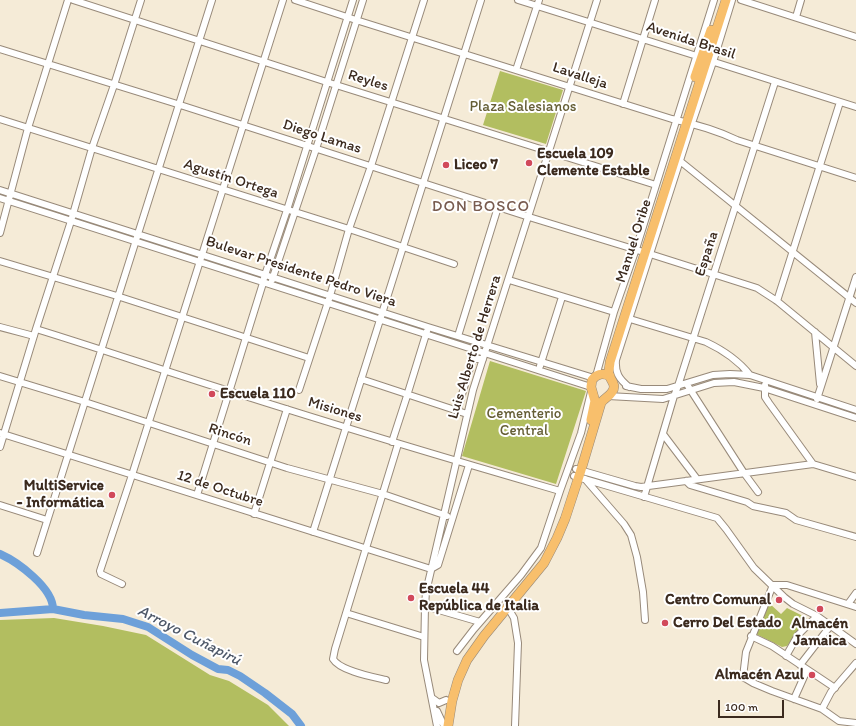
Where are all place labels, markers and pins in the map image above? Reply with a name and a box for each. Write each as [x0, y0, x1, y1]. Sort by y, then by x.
place label: Escuela 109 Clemente Estable [537, 145, 650, 180]
place label: Liceo 7 [454, 156, 498, 174]
marker: Escuela 109 Clemente Estable [524, 158, 534, 168]
marker: Liceo 7 [441, 160, 451, 170]
place label: Escuela 110 [220, 385, 296, 403]
marker: Escuela 110 [207, 389, 217, 399]
place label: MultiService - Informática [17, 477, 104, 512]
marker: MultiService - Informática [107, 490, 117, 500]
place label: Escuela 44 República de Italia [419, 580, 539, 615]
place label: Centro Comunal [665, 591, 771, 609]
marker: Escuela 44 República de Italia [406, 593, 416, 603]
marker: Centro Comunal [774, 595, 784, 605]
marker: Almacén Jamaica [815, 604, 825, 614]
place label: Cerro Del Estado [673, 614, 781, 632]
place label: Almacén Jamaica [792, 615, 848, 650]
marker: Cerro Del Estado [660, 618, 670, 628]
place label: Almacén Azul [715, 666, 804, 684]
marker: Almacén Azul [807, 670, 817, 680]

